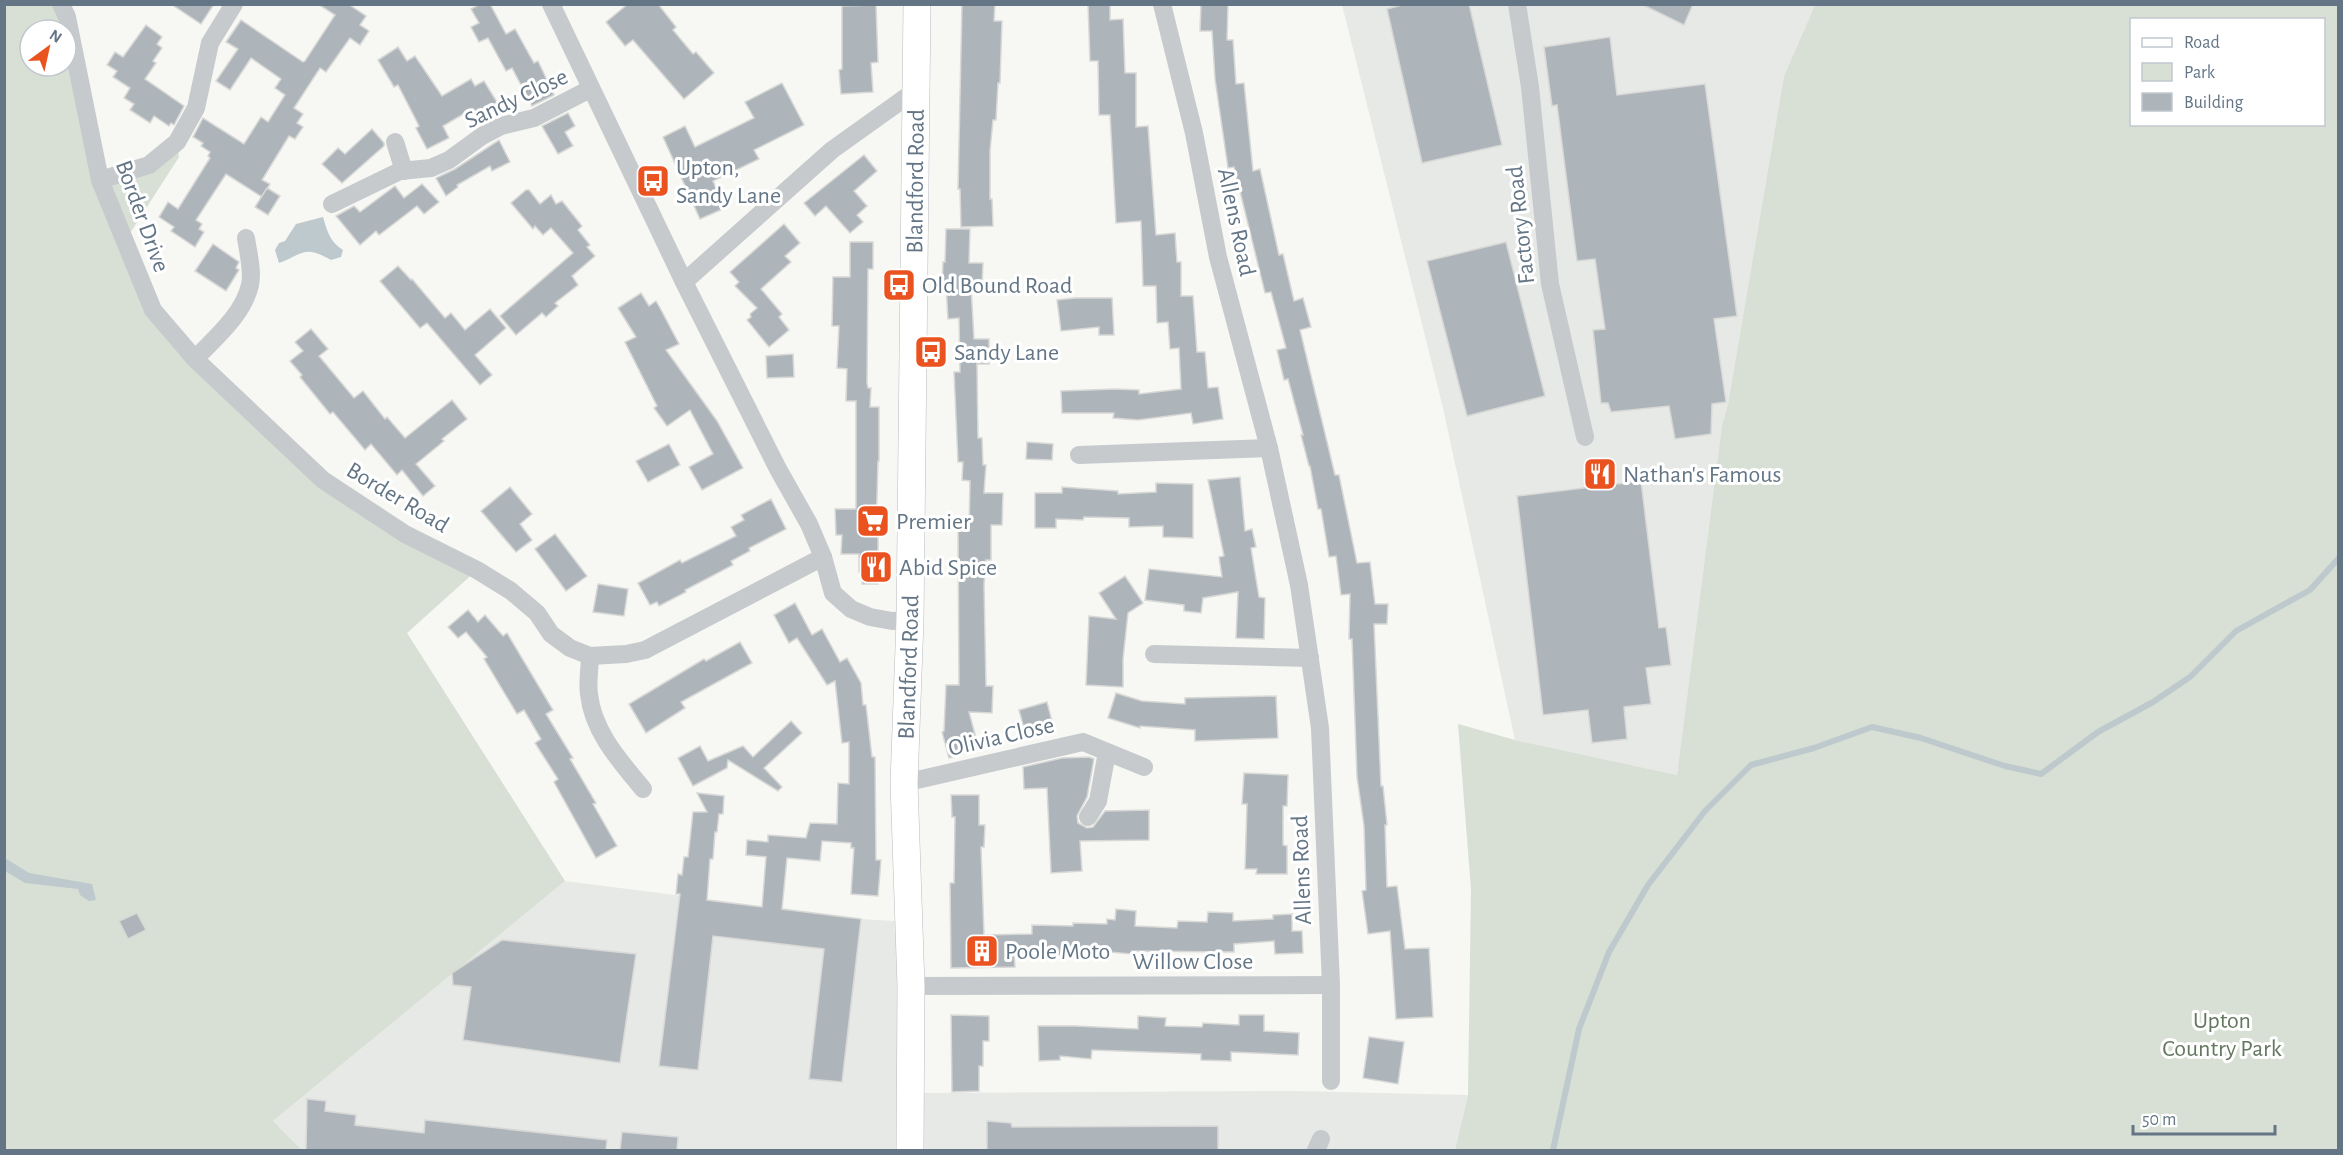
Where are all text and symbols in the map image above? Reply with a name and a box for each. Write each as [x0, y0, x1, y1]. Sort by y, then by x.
north arrow [18, 18, 78, 78]
legend [2130, 18, 2325, 126]
text: N [47, 27, 65, 46]
text: Road [2184, 34, 2220, 52]
text: Park [2184, 64, 2216, 82]
street label: Sandy Close [461, 65, 572, 133]
text: Building [2184, 94, 2244, 112]
street label: Blandford Road [903, 109, 929, 254]
place label: Upton, Sandy Lane [676, 156, 781, 208]
street label: Border Drive [111, 157, 173, 275]
bus stop icon: Upton, Sandy Lane [635, 163, 671, 199]
street label: Factory Road [1503, 165, 1539, 285]
street label: Allens Road [1213, 166, 1259, 278]
bus stop icon: Old Bound Road [881, 267, 917, 303]
place label: Old Bound Road [922, 274, 1073, 298]
bus stop icon: Sandy Lane [913, 334, 949, 370]
place label: Sandy Lane [954, 341, 1059, 365]
restaurant icon: Nathan's Famous [1582, 456, 1618, 492]
street label: Border Road [342, 458, 453, 538]
place label: Nathan's Famous [1623, 463, 1781, 487]
supermarket icon: Premier [855, 503, 891, 539]
place label: Premier [896, 510, 971, 534]
restaurant icon: Abid Spice [858, 549, 894, 585]
place label: Abid Spice [899, 556, 997, 580]
street label: Blandford Road [895, 595, 923, 740]
street label: Olivia Close [946, 713, 1057, 761]
street label: Allens Road [1288, 815, 1316, 925]
building icon: Poole Moto [964, 933, 1000, 969]
place label: Poole Moto [1005, 940, 1110, 964]
street label: Willow Close [1133, 950, 1253, 974]
park label: Upton Country Park [2162, 1009, 2282, 1061]
scale bar [2133, 1098, 2276, 1136]
text: 50 m [2142, 1111, 2176, 1129]

